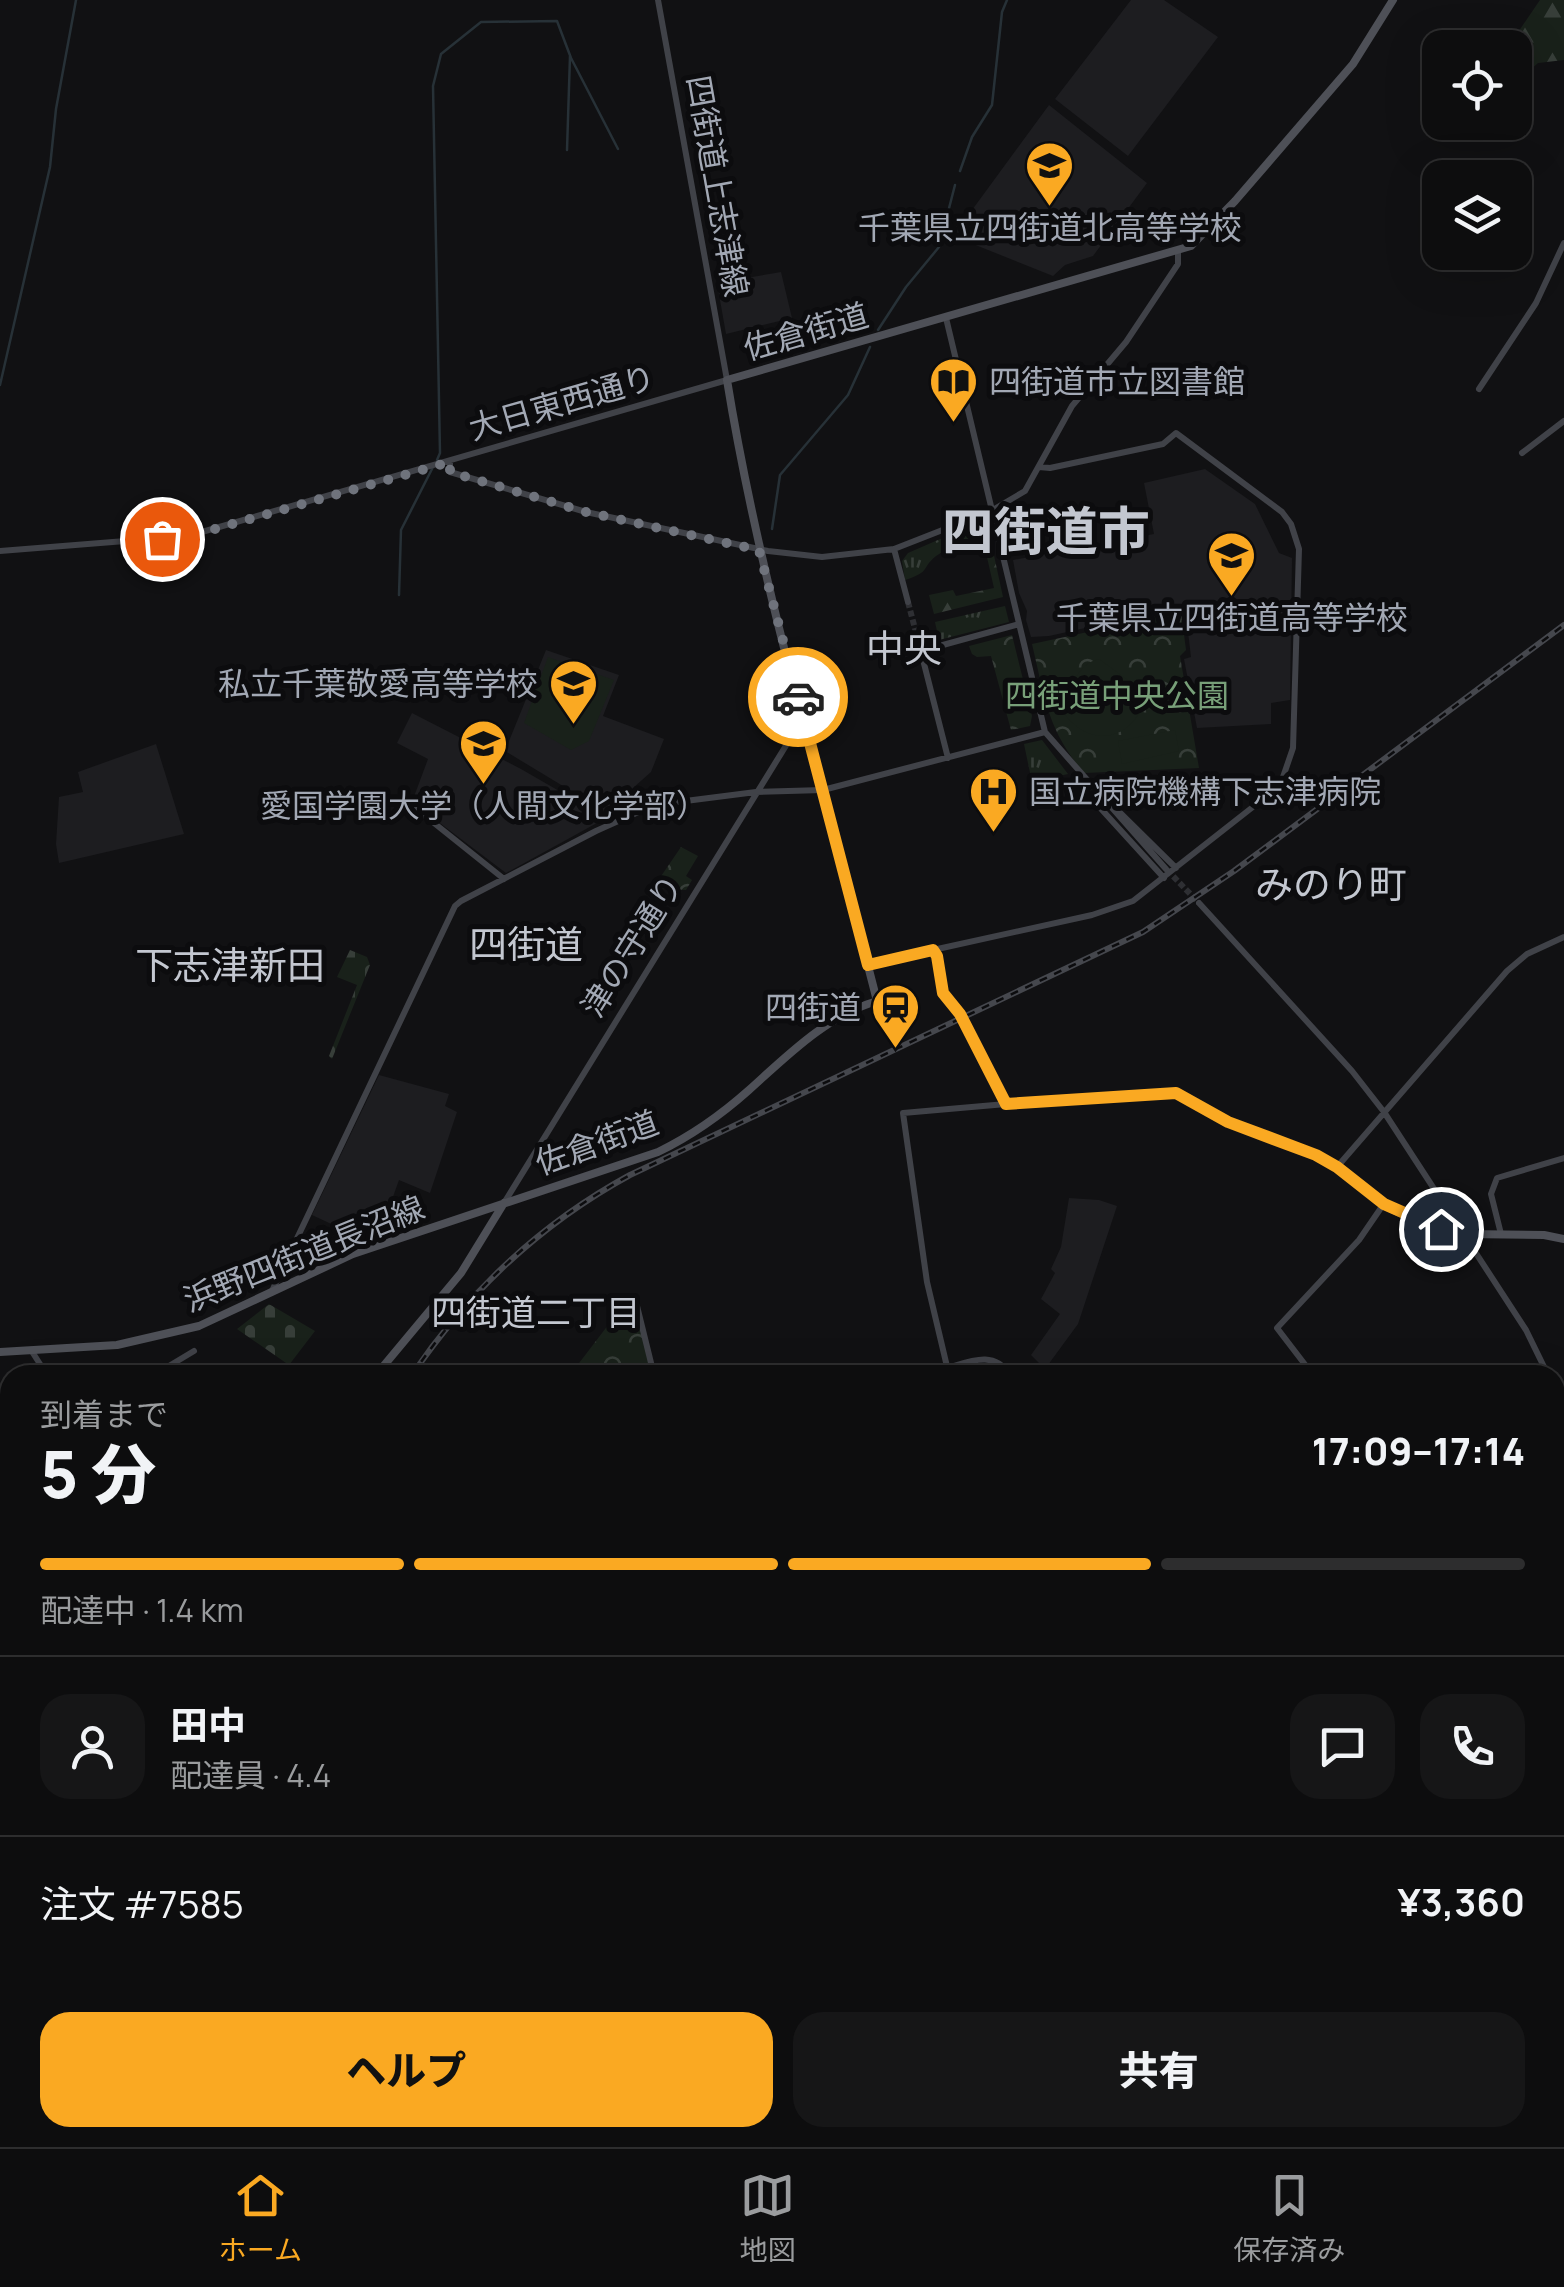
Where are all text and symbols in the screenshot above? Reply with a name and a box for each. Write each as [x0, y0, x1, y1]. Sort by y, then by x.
map controls [1422, 30, 1532, 270]
button: locate [1422, 30, 1532, 140]
street label: 四街道上志津線 [677, 72, 759, 300]
school or university icon: 千葉県立四街道北高等学校 [1024, 140, 1076, 208]
button: layers [1422, 160, 1532, 270]
place label: 千葉県立四街道北高等学校 [858, 205, 1242, 249]
street label: 佐倉街道 [738, 292, 873, 370]
street label: 大日東西通り [463, 354, 660, 450]
library icon: 四街道市立図書館 [928, 356, 980, 424]
place label: 四街道市立図書館 [989, 359, 1245, 403]
district label: 四街道市 [942, 495, 1150, 566]
pin [120, 497, 205, 582]
icon: bag [135, 512, 190, 567]
school or university icon: 千葉県立四街道高等学校 [1206, 530, 1258, 598]
place label: 千葉県立四街道高等学校 [1056, 595, 1408, 639]
district label: 中央 [866, 621, 942, 673]
courier [748, 647, 848, 747]
school or university icon: 私立千葉敬愛高等学校 [547, 658, 599, 726]
place label: 私立千葉敬愛高等学校 [218, 661, 538, 705]
icon: car [771, 670, 826, 725]
park label: 四街道中央公園 [1005, 673, 1229, 717]
school or university icon: 愛国学園大学（人間文化学部） [458, 718, 510, 786]
hospital icon: 国立病院機構下志津病院 [968, 766, 1020, 834]
place label: 国立病院機構下志津病院 [1029, 769, 1381, 813]
place label: 愛国学園大学（人間文化学部） [260, 783, 708, 827]
district label: みのり町 [1255, 857, 1407, 909]
street label: 津の守通り [570, 866, 692, 1025]
district label: 四街道 [469, 917, 583, 969]
district label: 下志津新田 [135, 938, 325, 990]
station icon: 四街道 [870, 982, 922, 1050]
place label: 四街道 [765, 985, 861, 1029]
street label: 佐倉街道 [529, 1099, 664, 1185]
street label: 浜野四街道長沼線 [177, 1185, 431, 1321]
pin [1399, 1187, 1484, 1272]
icon: home [1414, 1202, 1469, 1257]
district label: 四街道二丁目 [431, 1288, 641, 1336]
text: 到着まで [40, 1392, 168, 1436]
text: 17:09–17:14 [1312, 1424, 1525, 1476]
text: 5 分 [40, 1429, 156, 1518]
text: 配達中 · 1.4 km [40, 1588, 244, 1632]
button: person [40, 1694, 145, 1799]
button: chat [1290, 1694, 1395, 1799]
button: phone [1420, 1694, 1525, 1799]
text: 田中 [170, 1698, 246, 1750]
text: 配達員 · 4.4 [170, 1753, 331, 1797]
text: ¥3,360 [1397, 1875, 1525, 1927]
text: 注文 #7585 [40, 1877, 244, 1929]
button: ヘルプ [40, 2012, 773, 2127]
button: 共有 [793, 2012, 1525, 2127]
tab: ホーム [219, 2168, 302, 2268]
tab: 地図 [740, 2168, 796, 2268]
tab: 保存済み [1233, 2168, 1345, 2268]

